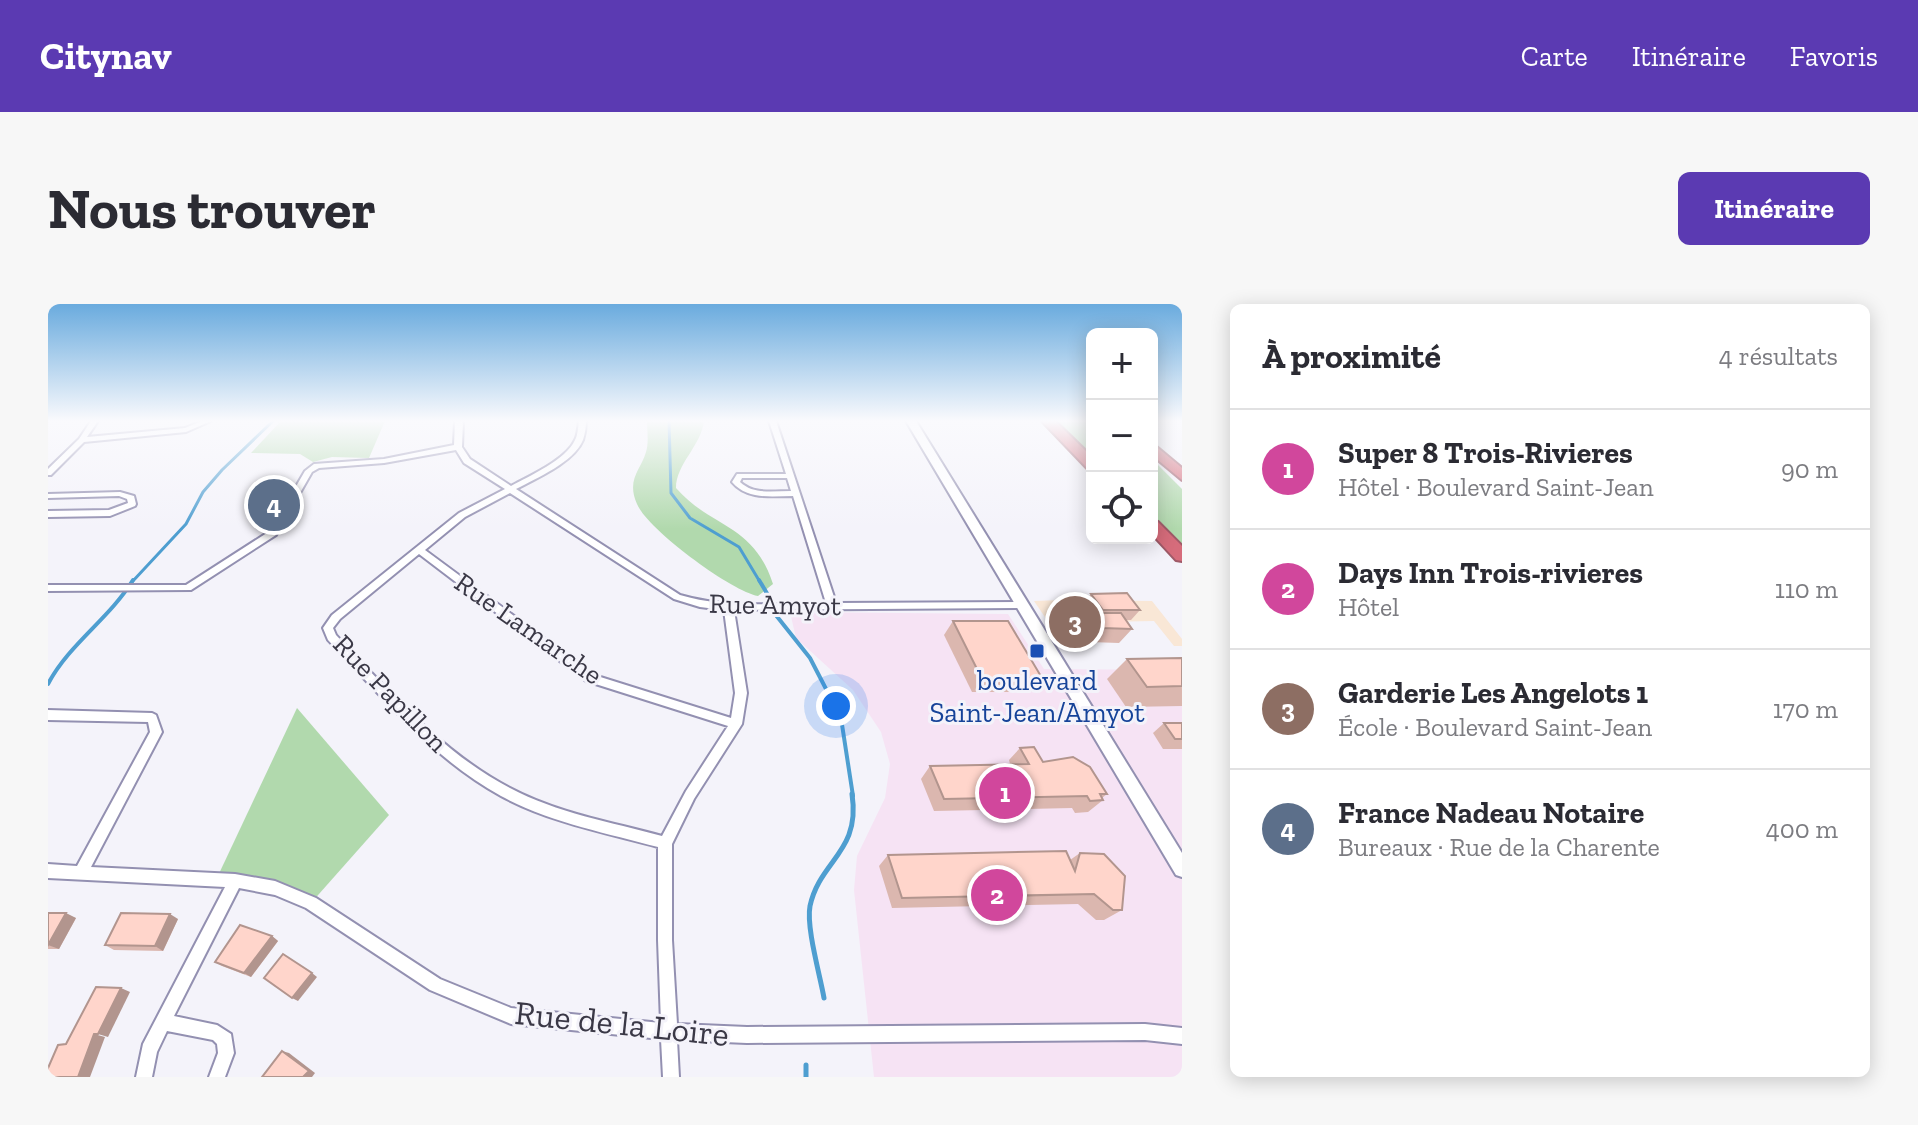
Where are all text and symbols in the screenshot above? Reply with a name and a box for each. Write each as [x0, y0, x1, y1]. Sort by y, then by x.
text: Citynav [40, 33, 172, 79]
text: Carte [1521, 40, 1588, 73]
text: Itinéraire [1632, 40, 1746, 73]
text: Favoris [1790, 40, 1878, 73]
button: Itinéraire [1678, 172, 1870, 245]
text: Nous trouver [48, 175, 376, 242]
map controls [1086, 328, 1158, 544]
button: + [1086, 328, 1158, 400]
text: À proximité [1262, 336, 1441, 377]
text: 4 résultats [1719, 340, 1838, 372]
button: − [1086, 400, 1158, 472]
text: Super 8 Trois-Rivieres [1338, 435, 1633, 471]
text: 1 [1283, 453, 1293, 485]
text: 90 m [1781, 453, 1838, 485]
text: Hôtel · Boulevard Saint-Jean [1338, 471, 1654, 503]
button: locate [1086, 472, 1158, 544]
pin: 4 [248, 475, 300, 535]
text: Days Inn Trois-rivieres [1338, 555, 1643, 591]
street label: Rue Lamarche [449, 565, 609, 691]
text: 2 [1281, 573, 1295, 605]
text: 110 m [1775, 573, 1838, 605]
street label: Rue Amyot [709, 587, 842, 622]
text: Hôtel [1338, 591, 1399, 623]
pin: 3 [1049, 592, 1101, 652]
street label: Rue Papillon [327, 628, 455, 759]
marker: boulevard Saint-Jean/Amyot [1028, 642, 1046, 660]
place label: boulevard Saint-Jean/Amyot [929, 664, 1145, 729]
text: Garderie Les Angelots 1 [1338, 675, 1648, 711]
your location [816, 686, 856, 726]
text: 3 [1281, 693, 1295, 725]
text: 170 m [1773, 693, 1838, 725]
text: École · Boulevard Saint-Jean [1338, 711, 1652, 743]
pin: 1 [979, 763, 1031, 823]
text: France Nadeau Notaire [1338, 795, 1644, 831]
text: 4 [1281, 813, 1295, 845]
text: 400 m [1766, 813, 1838, 845]
text: Bureaux · Rue de la Charente [1338, 831, 1660, 863]
pin: 2 [971, 865, 1023, 925]
street label: Rue de la Loire [513, 992, 731, 1055]

